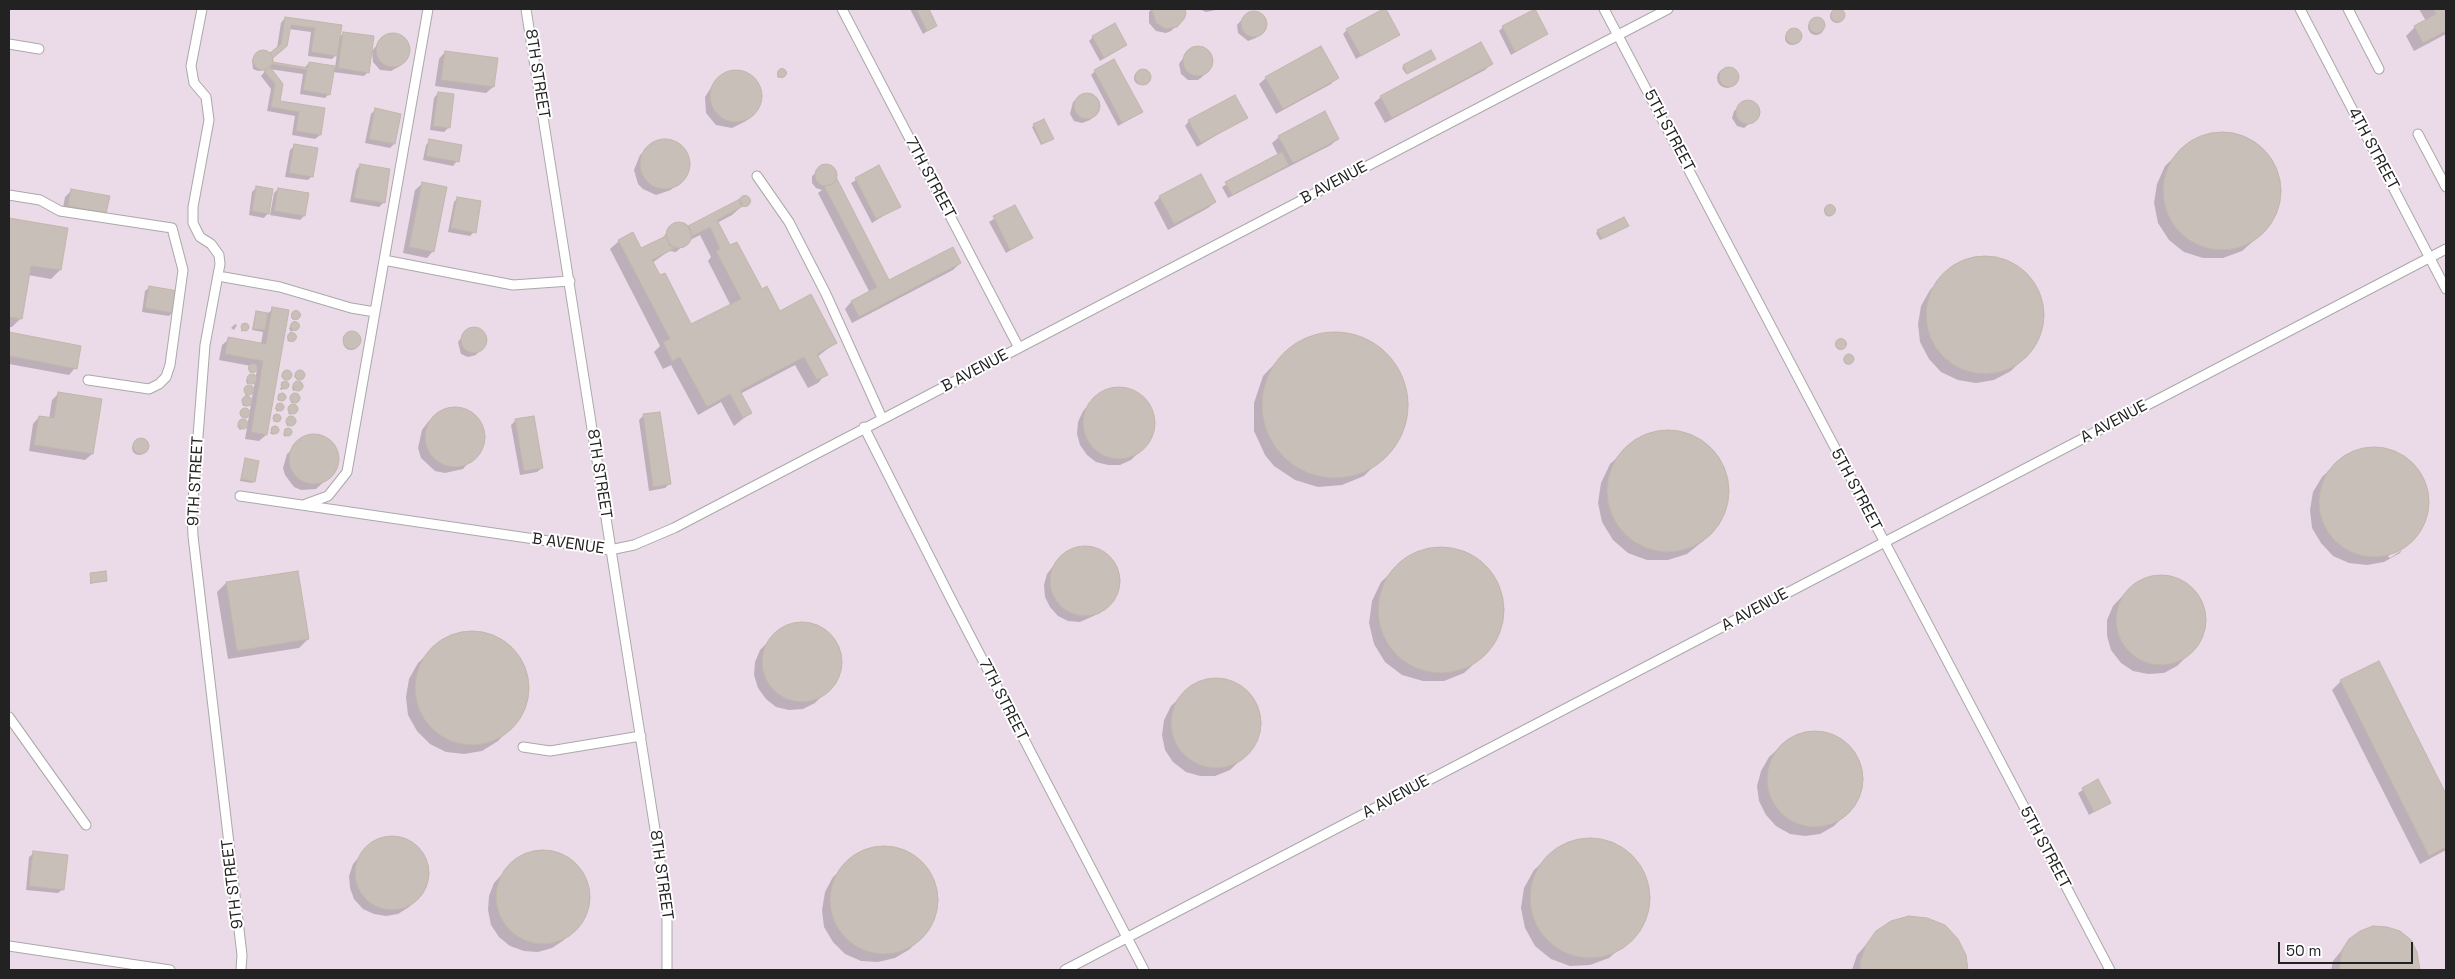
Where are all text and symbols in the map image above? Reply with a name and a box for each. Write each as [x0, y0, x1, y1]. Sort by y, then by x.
street label: 8TH STREET [520, 28, 554, 120]
street label: 5TH STREET [1639, 87, 1699, 175]
street label: 4TH STREET [2343, 105, 2403, 193]
street label: 7TH STREET [901, 134, 959, 222]
street label: B AVENUE [1297, 157, 1371, 209]
street label: B AVENUE [938, 345, 1012, 397]
street label: A AVENUE [2077, 396, 2151, 448]
street label: 8TH STREET [582, 428, 616, 520]
street label: 9TH STREET [184, 436, 208, 526]
street label: 5TH STREET [1826, 446, 1886, 534]
street label: B AVENUE [530, 529, 606, 559]
street label: A AVENUE [1718, 584, 1792, 636]
street label: 7TH STREET [974, 656, 1032, 744]
street label: A AVENUE [1359, 771, 1433, 823]
street label: 5TH STREET [2015, 804, 2075, 892]
street label: 8TH STREET [645, 829, 677, 921]
street label: 9TH STREET [218, 838, 248, 930]
scale bar [2280, 932, 2415, 964]
text: 50 m [2286, 941, 2321, 960]

